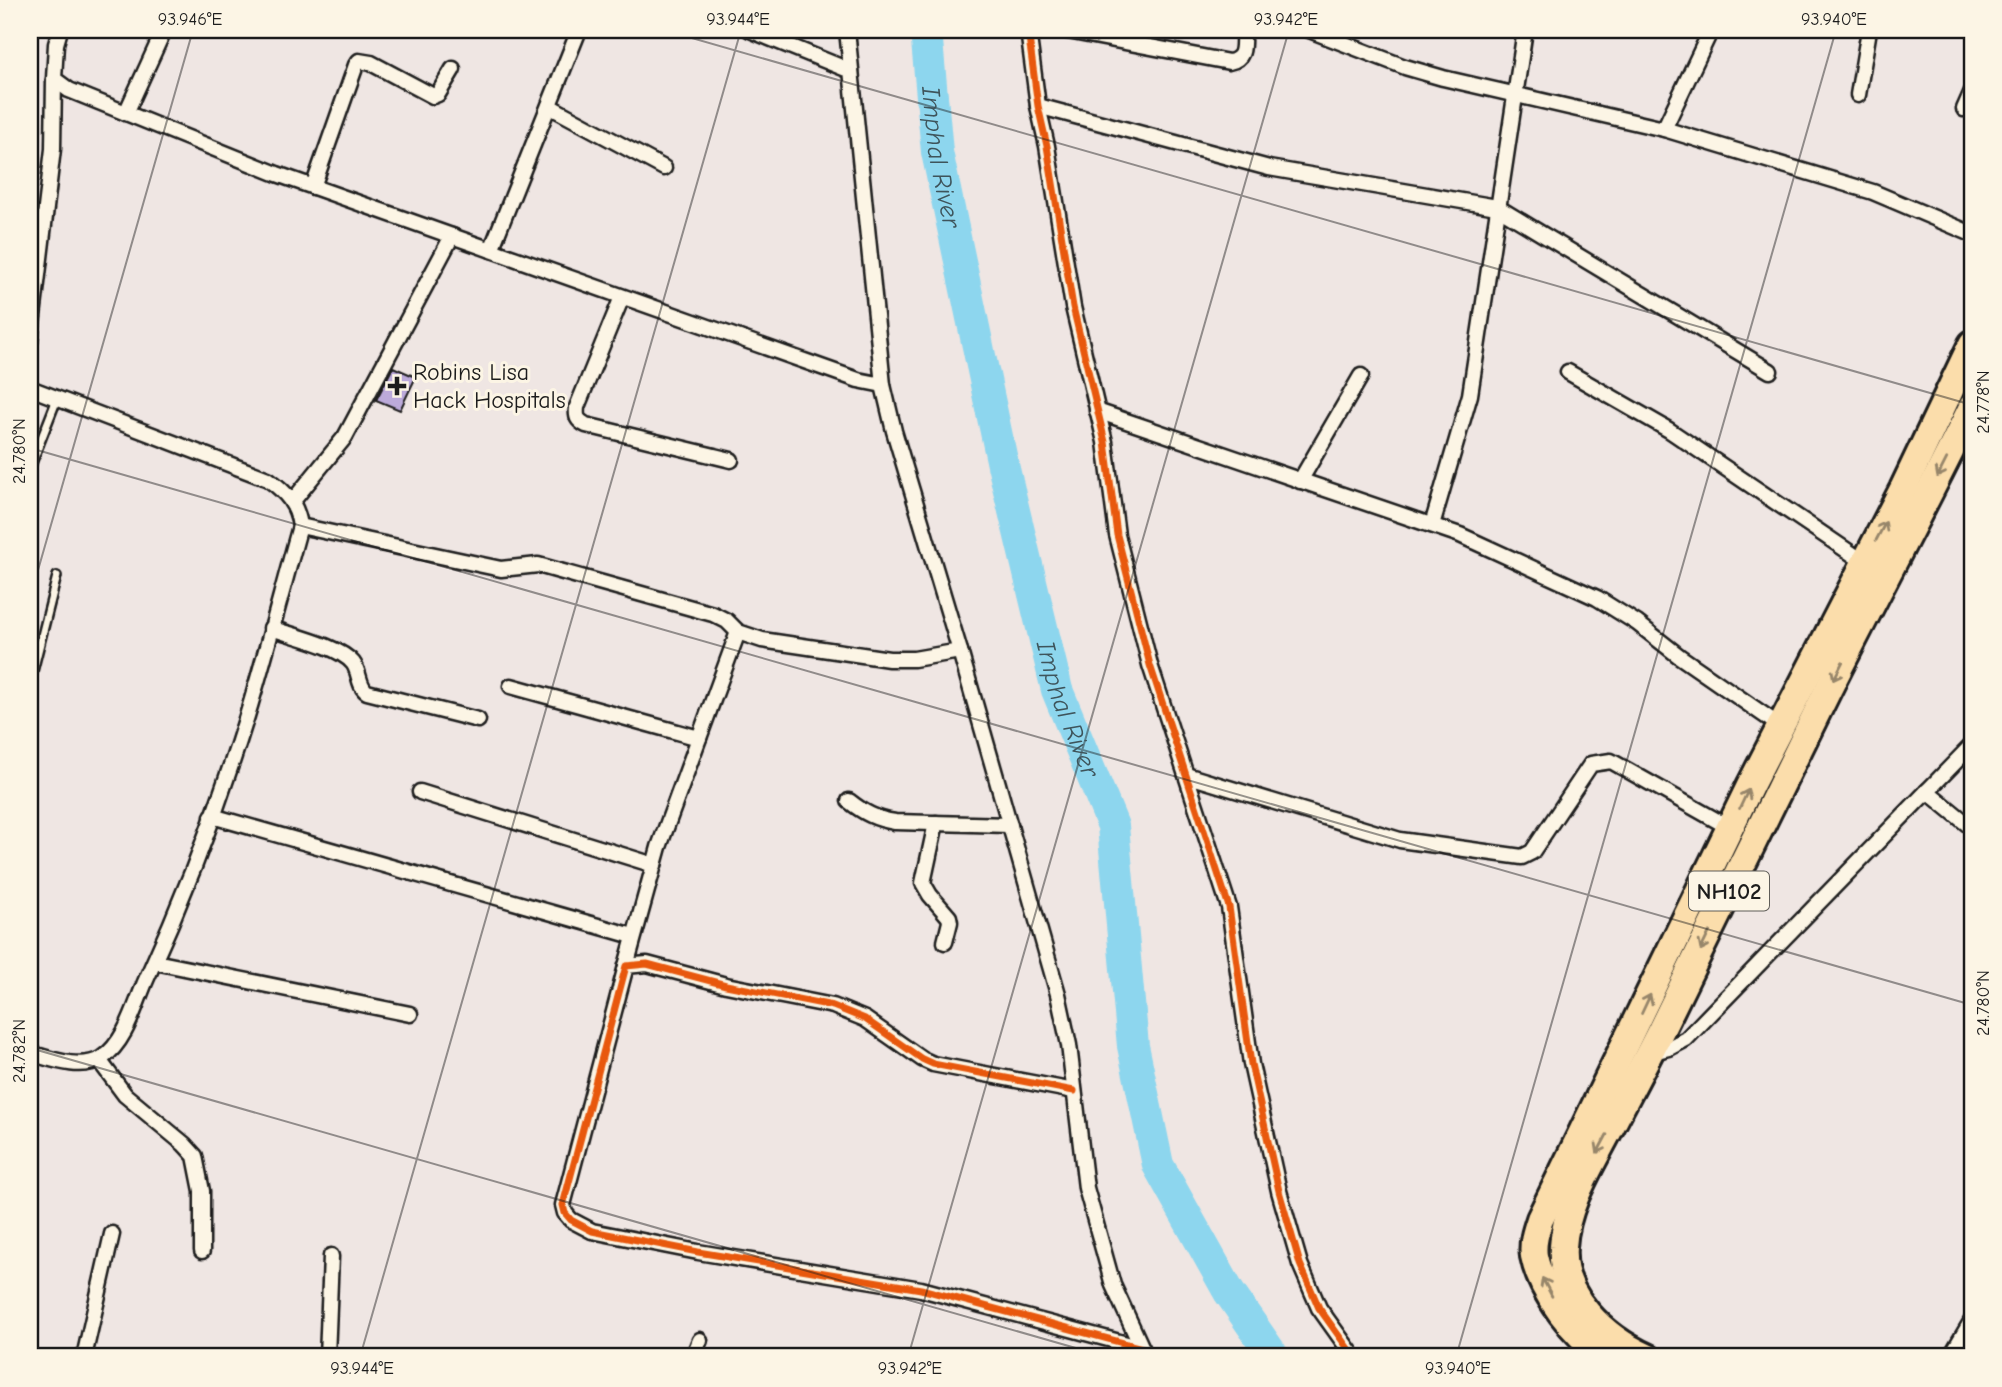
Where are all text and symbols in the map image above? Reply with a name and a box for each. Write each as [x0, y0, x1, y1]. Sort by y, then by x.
text: 93.946°E [158, 9, 223, 30]
text: 93.944°E [706, 9, 770, 30]
text: 93.942°E [1254, 9, 1318, 30]
text: 93.940°E [1801, 9, 1867, 30]
water label: Imphal River [915, 84, 967, 232]
place label: Robins Lisa Hack Hospitals [413, 358, 566, 414]
text: 24.778°N [1973, 370, 1994, 434]
marker: Robins Lisa Hack Hospitals [387, 376, 407, 396]
text: 24.780°N [9, 418, 30, 484]
one-way arrow [1935, 457, 1948, 478]
one-way arrow [1875, 521, 1888, 542]
water label: Imphal River [1029, 637, 1106, 783]
one-way arrow [1831, 660, 1845, 680]
one-way arrow [1738, 789, 1751, 810]
road number: NH102 [1689, 872, 1769, 911]
one-way arrow [1697, 930, 1711, 951]
text: 24.780°N [1973, 970, 1994, 1036]
one-way arrow [1639, 994, 1653, 1015]
text: 24.782°N [9, 1019, 30, 1083]
one-way arrow [1595, 1133, 1609, 1153]
one-way arrow [1539, 1277, 1553, 1298]
text: 93.944°E [330, 1358, 394, 1379]
text: 93.942°E [878, 1358, 942, 1379]
text: 93.940°E [1425, 1358, 1491, 1379]

